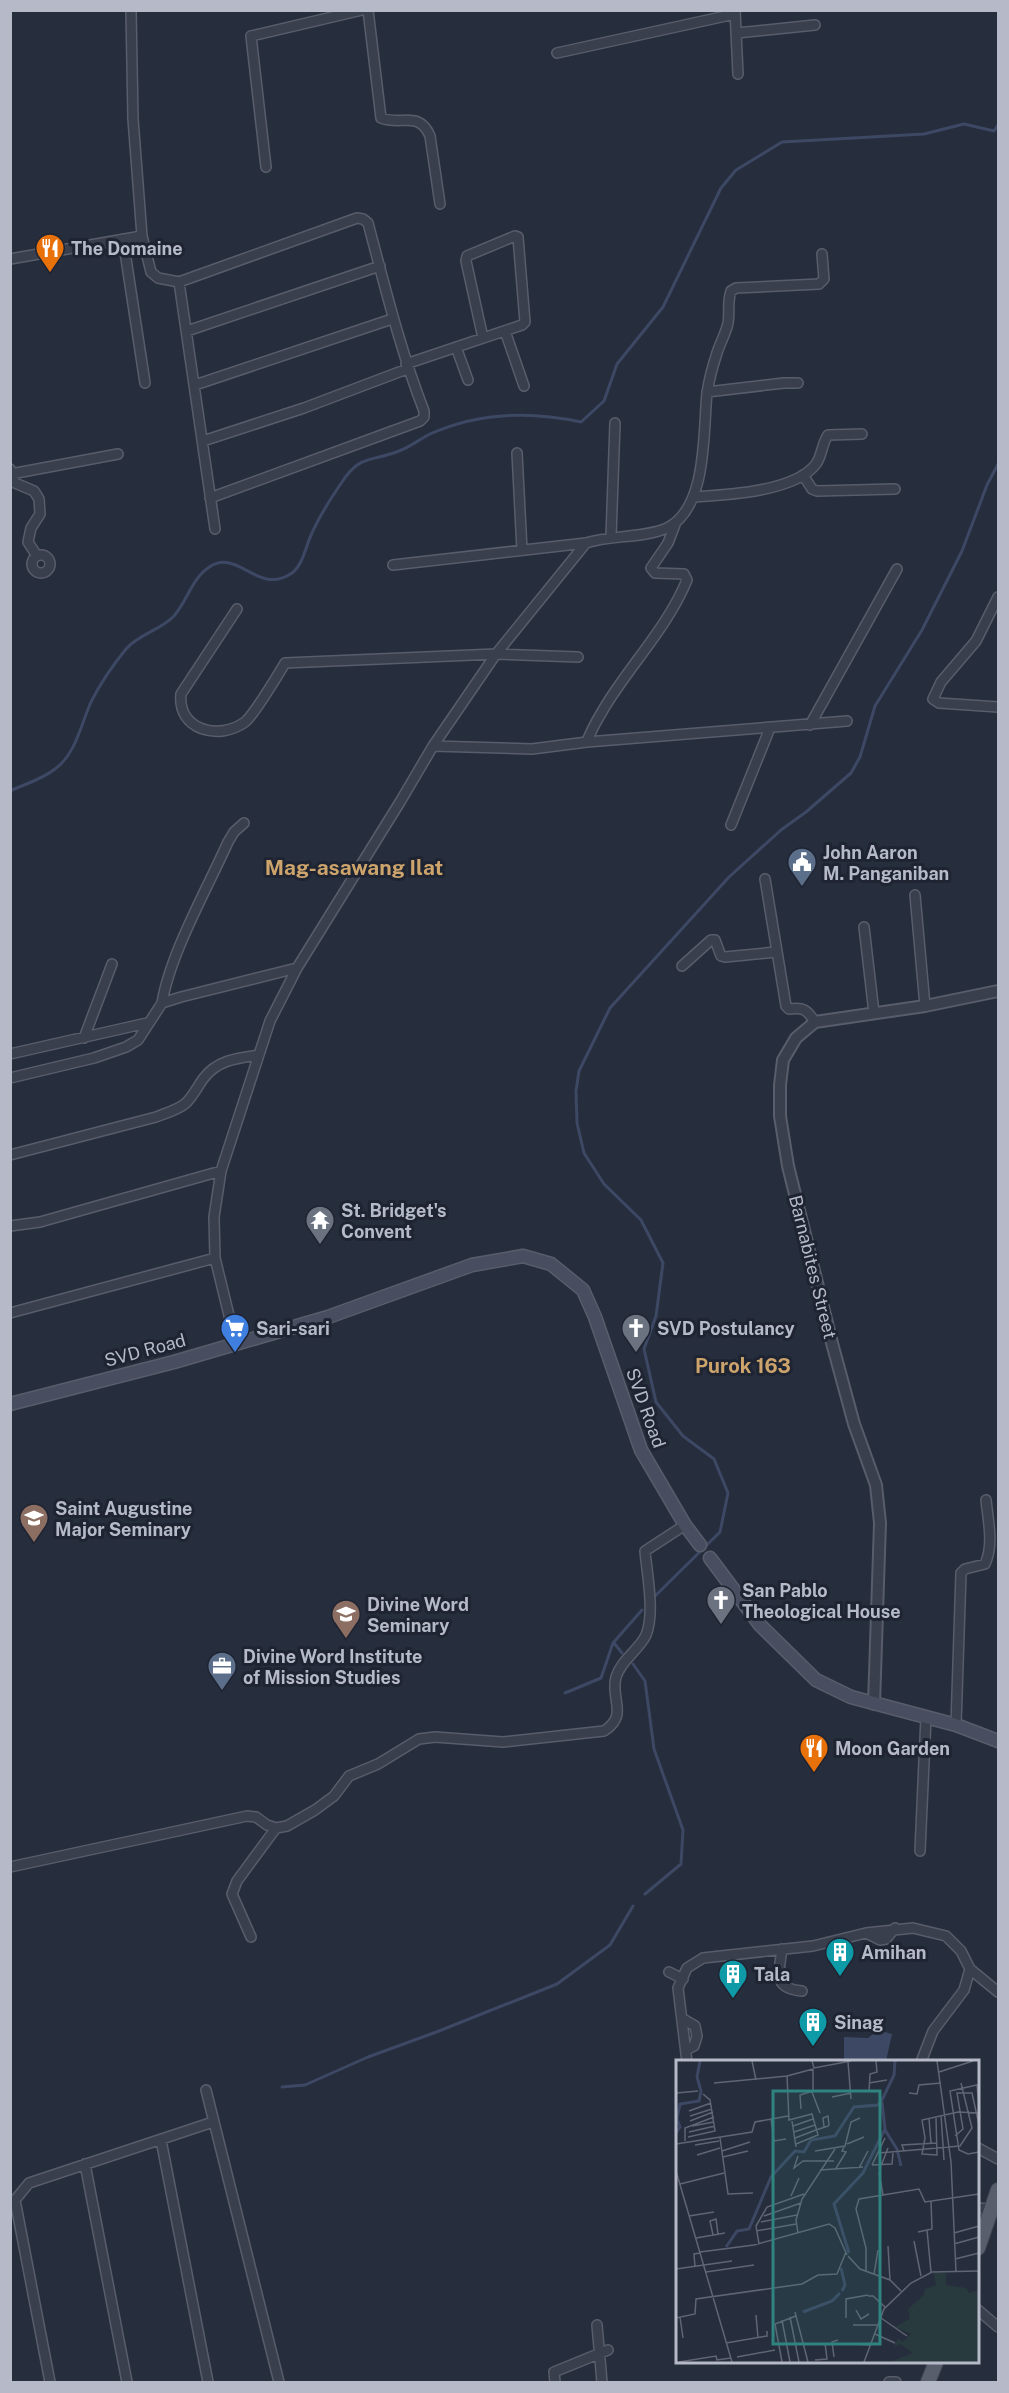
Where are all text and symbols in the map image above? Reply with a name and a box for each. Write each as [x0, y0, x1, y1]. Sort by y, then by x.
restaurant icon: The Domaine [34, 232, 66, 274]
place label: The Domaine [71, 238, 183, 259]
place label: John Aaron M. Panganiban [823, 842, 949, 884]
public building icon: John Aaron M. Panganiban [786, 846, 818, 888]
district label: Mag-asawang Ilat [265, 855, 443, 880]
street label: Barnabites Street [785, 1193, 841, 1341]
place label: St. Bridget's Convent [341, 1200, 446, 1242]
temple icon: St. Bridget's Convent [304, 1204, 336, 1246]
supermarket icon: Sari-sari [219, 1312, 251, 1354]
church icon: SVD Postulancy [620, 1312, 652, 1354]
place label: Sari-sari [256, 1318, 330, 1339]
place label: SVD Postulancy [657, 1318, 795, 1339]
street label: SVD Road [102, 1329, 188, 1371]
district label: Purok 163 [695, 1354, 791, 1378]
street label: SVD Road [622, 1365, 670, 1451]
place label: Saint Augustine Major Seminary [55, 1498, 193, 1540]
school or university icon: Saint Augustine Major Seminary [18, 1502, 50, 1544]
place label: San Pablo Theological House [742, 1580, 901, 1622]
church icon: San Pablo Theological House [705, 1584, 737, 1626]
place label: Divine Word Seminary [367, 1594, 469, 1636]
school or university icon: Divine Word Seminary [330, 1598, 362, 1640]
place label: Divine Word Institute of Mission Studies [243, 1646, 423, 1688]
office icon: Divine Word Institute of Mission Studies [206, 1650, 238, 1692]
restaurant icon: Moon Garden [798, 1732, 830, 1774]
place label: Moon Garden [835, 1738, 950, 1759]
building icon: Amihan [824, 1936, 856, 1978]
place label: Amihan [861, 1942, 927, 1963]
building icon: Tala [717, 1958, 749, 2000]
place label: Tala [754, 1964, 790, 1985]
building icon: Sinag [797, 2006, 829, 2048]
place label: Sinag [834, 2012, 883, 2033]
inset map [676, 2060, 979, 2363]

